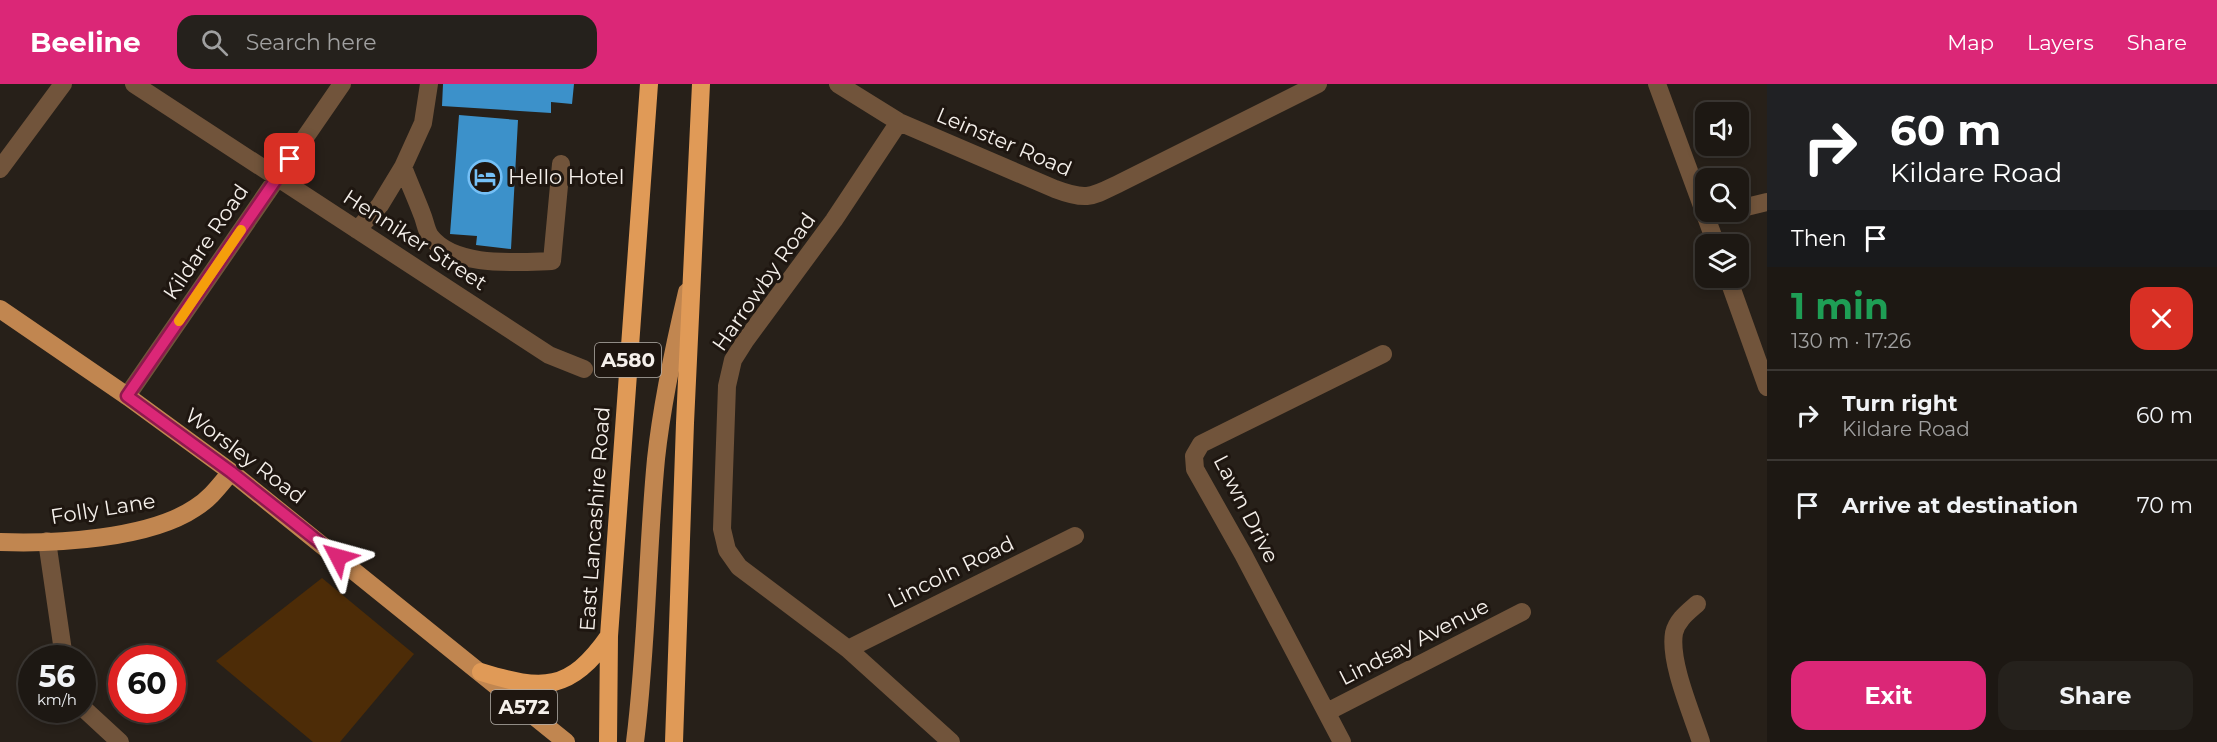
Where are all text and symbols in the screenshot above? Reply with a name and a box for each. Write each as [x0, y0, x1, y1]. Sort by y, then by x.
search box [177, 15, 597, 69]
text: Beeline [30, 25, 141, 59]
icon: search [198, 26, 231, 59]
text: Search here [246, 29, 377, 56]
text: Map [1947, 30, 1994, 55]
text: Layers [2027, 30, 2094, 55]
text: Share [2127, 30, 2187, 55]
street label: Leinster Road [933, 102, 1076, 181]
map controls [1695, 102, 1749, 288]
button: sound [1695, 102, 1749, 156]
text: 60 m [1890, 104, 2001, 156]
icon: right [1791, 108, 1869, 186]
pin [264, 133, 315, 184]
icon: arrive [273, 142, 306, 175]
text: Kildare Road [1890, 156, 2062, 189]
hotel icon: Hello Hotel [467, 159, 503, 195]
place label: Hello Hotel [508, 164, 624, 189]
button: search [1695, 168, 1749, 222]
street label: Kildare Road [158, 179, 253, 304]
street label: Henniker Street [339, 184, 492, 295]
street label: Harrowby Road [707, 208, 821, 356]
icon: arrive [1859, 222, 1892, 255]
text: Then [1791, 225, 1847, 252]
button: layers [1695, 234, 1749, 288]
text: 1 min [1791, 284, 1889, 328]
button: close [2130, 287, 2193, 350]
text: 130 m · 17:26 [1791, 329, 1911, 353]
road number: A580 [595, 343, 661, 377]
text: Turn right [1842, 390, 1957, 417]
icon: right [1791, 399, 1824, 432]
street label: Worsley Road [180, 402, 310, 509]
text: 60 m [2136, 402, 2193, 429]
street label: East Lancashire Road [574, 406, 615, 632]
text: Kildare Road [1842, 417, 1970, 441]
street label: Lawn Drive [1209, 451, 1284, 567]
street label: Folly Lane [49, 488, 157, 529]
icon: arrive [1791, 489, 1824, 522]
text: Arrive at destination [1842, 492, 2078, 519]
text: 70 m [2137, 492, 2193, 519]
position arrow [306, 525, 370, 589]
street label: Lincoln Road [884, 530, 1018, 613]
street label: Lindsay Avenue [1335, 593, 1493, 690]
speed limit sign: 60 [108, 645, 186, 723]
text: 56 [39, 658, 75, 695]
button: Exit [1791, 661, 1986, 730]
button: Share [1998, 661, 2193, 730]
text: km/h [37, 690, 77, 709]
road number: A572 [491, 690, 557, 724]

